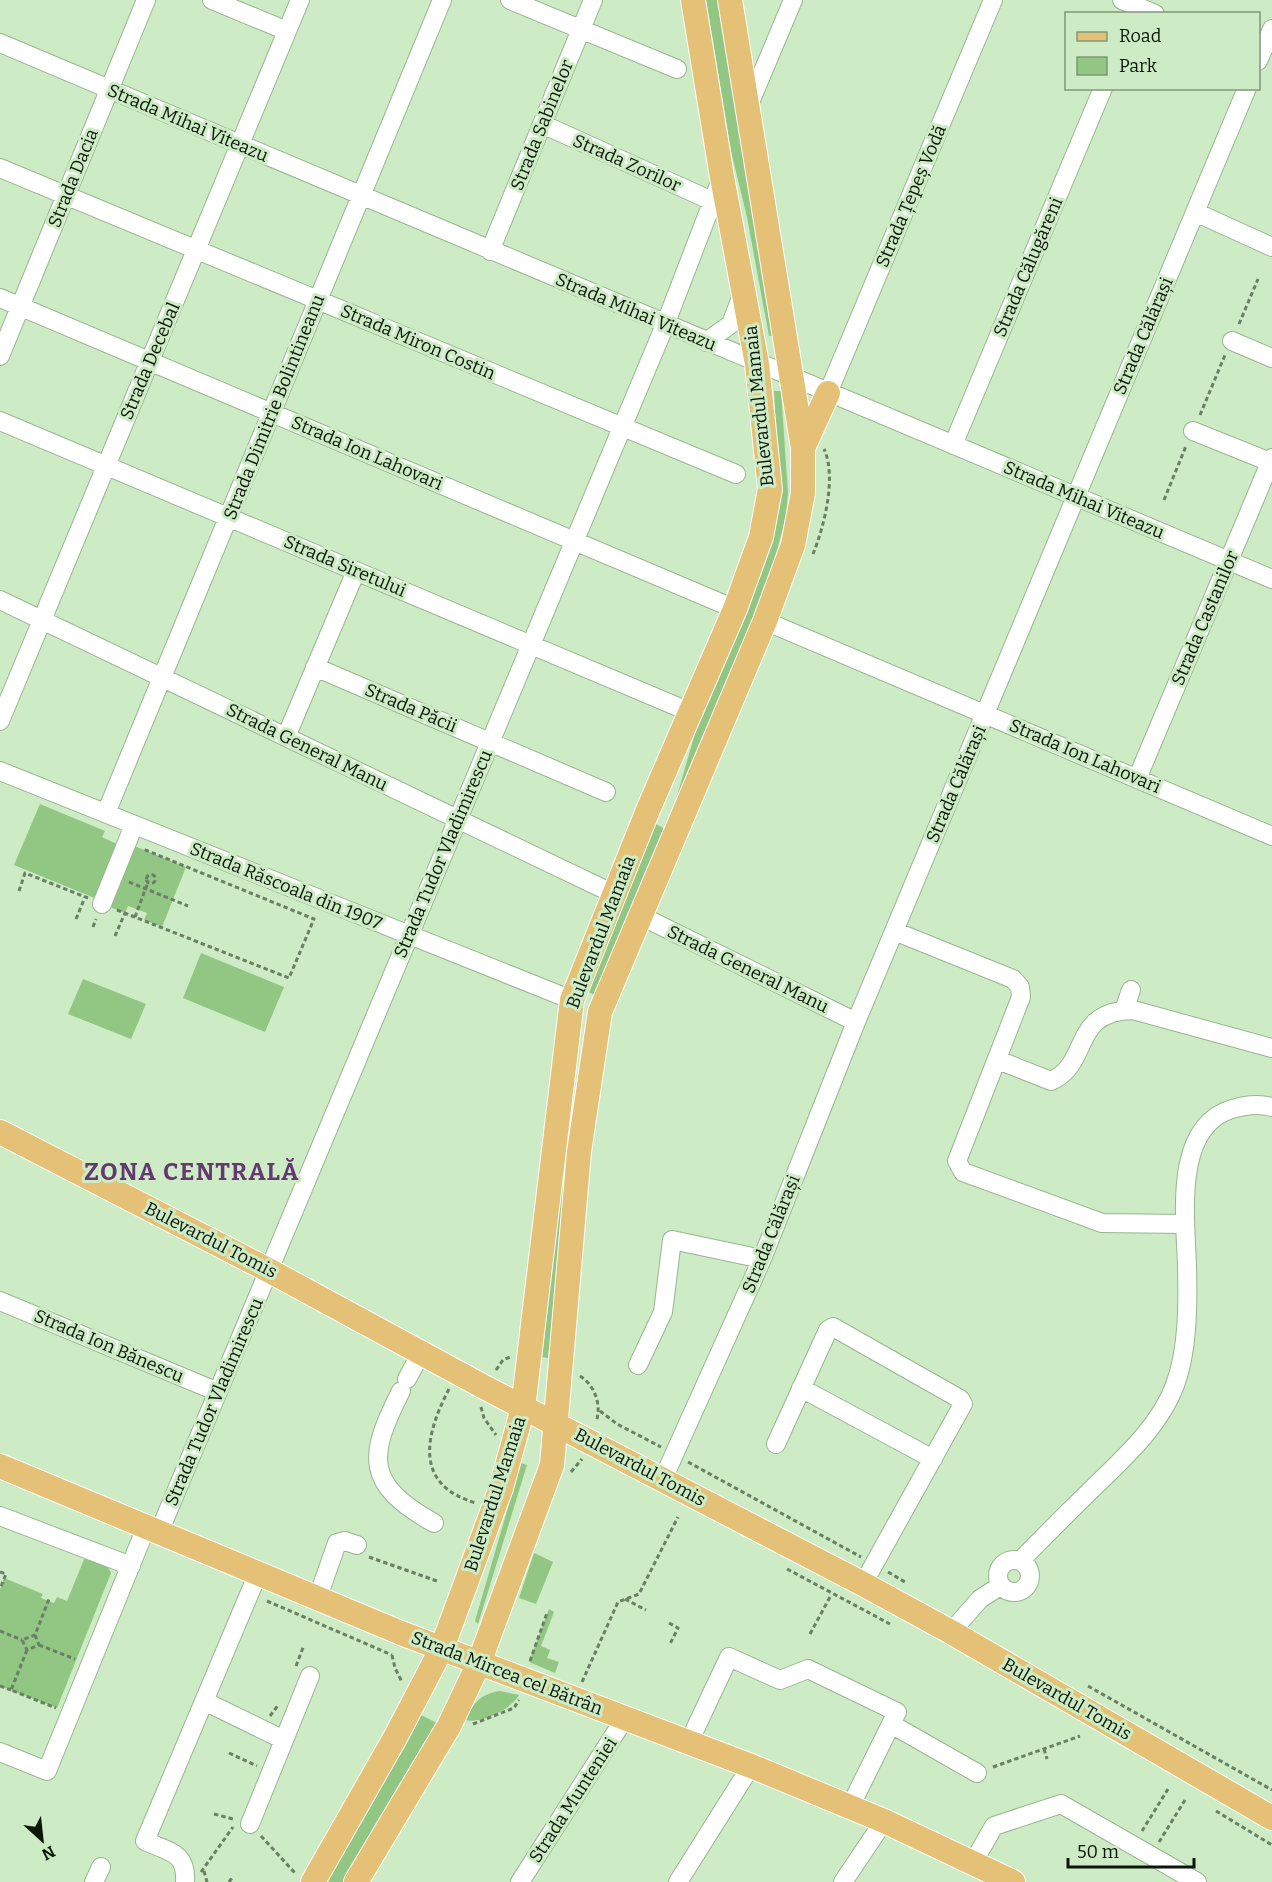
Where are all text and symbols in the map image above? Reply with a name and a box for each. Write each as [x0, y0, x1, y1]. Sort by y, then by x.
legend [1065, 12, 1260, 90]
text: Road [1119, 25, 1162, 47]
text: Park [1119, 55, 1158, 77]
street label: Strada Sabinelor [506, 56, 578, 194]
street label: Strada Mihai Viteazu [104, 79, 272, 167]
street label: Strada Țepeș Vodă [871, 121, 952, 271]
street label: Strada Dacia [43, 125, 103, 231]
street label: Strada Zorilor [570, 129, 685, 197]
street label: Strada Călugăreni [989, 194, 1067, 340]
street label: Strada Mihai Viteazu [552, 268, 720, 356]
street label: Strada Călărași [1108, 274, 1178, 398]
street label: Strada Dimitrie Bolintineanu [219, 291, 329, 523]
street label: Strada Decebal [115, 299, 185, 423]
street label: Strada Miron Costin [337, 299, 499, 385]
street label: Bulevardul Mamaia [740, 324, 778, 488]
street label: Strada Ion Lahovari [288, 411, 446, 495]
street label: Strada Mihai Viteazu [1000, 456, 1168, 544]
street label: Strada Siretului [281, 530, 409, 602]
street label: Strada Castanilor [1167, 547, 1243, 689]
street label: Strada Păcii [362, 679, 460, 737]
street label: Strada General Manu [223, 698, 391, 796]
street label: Strada Ion Lahovari [1006, 714, 1164, 798]
street label: Strada Călărași [921, 722, 991, 846]
street label: Strada Tudor Vladimirescu [389, 747, 497, 961]
street label: Strada Răscoala din 1907 [187, 837, 385, 935]
street label: Bulevardul Mamaia [562, 852, 640, 1011]
street label: Strada General Manu [664, 920, 832, 1018]
district label: ZONA CENTRALĂ [84, 1157, 300, 1186]
street label: Strada Călărași [737, 1172, 805, 1296]
street label: Bulevardul Tomis [141, 1197, 281, 1283]
street label: Strada Tudor Vladimirescu [160, 1295, 268, 1509]
street label: Strada Ion Bănescu [31, 1305, 187, 1387]
street label: Bulevardul Mamaia [460, 1413, 531, 1574]
street label: Bulevardul Tomis [571, 1423, 709, 1511]
street label: Strada Mircea cel Bătrân [408, 1626, 606, 1720]
street label: Bulevardul Tomis [999, 1653, 1135, 1745]
street label: Strada Munteniei [524, 1733, 622, 1867]
north arrow [12, 1810, 72, 1870]
scale bar [1068, 1831, 1194, 1869]
text: 50 m [1077, 1841, 1119, 1863]
text: N [39, 1842, 58, 1864]

